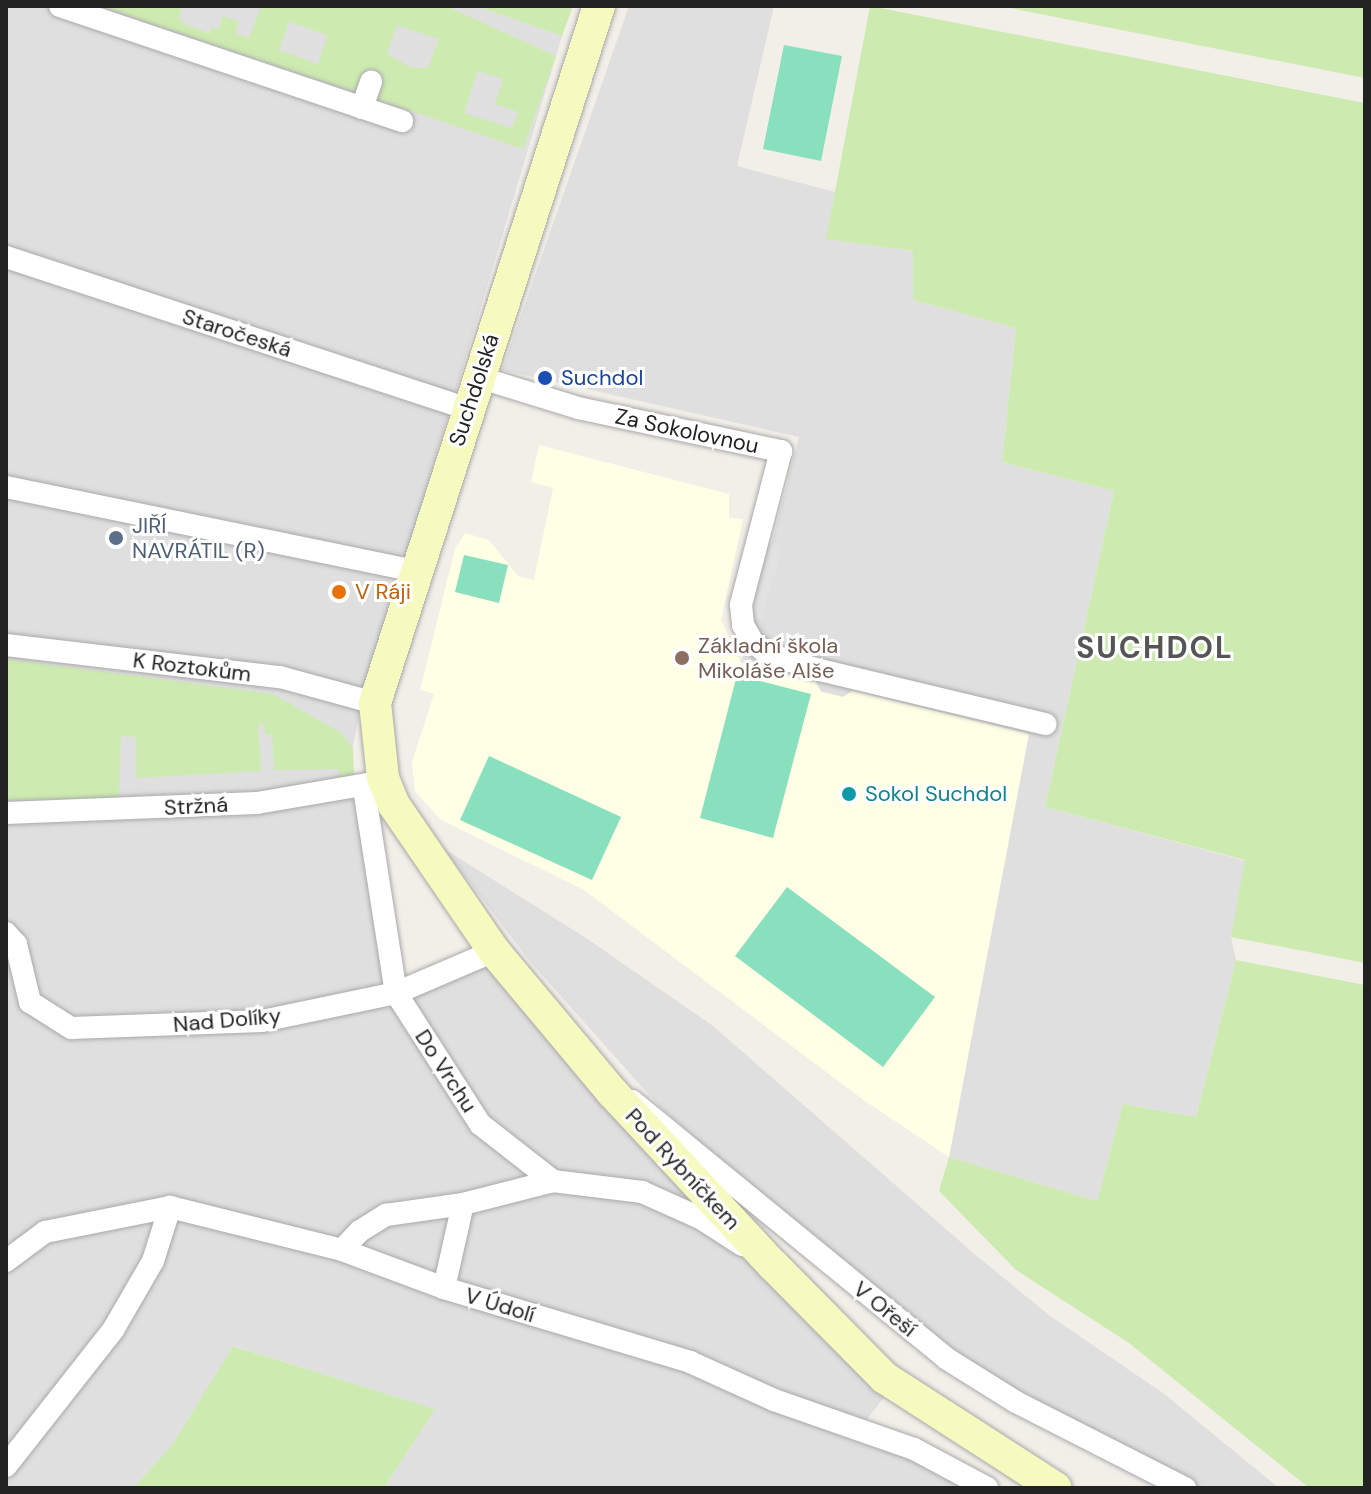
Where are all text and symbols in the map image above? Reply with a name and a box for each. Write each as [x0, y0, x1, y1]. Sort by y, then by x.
street label: Staročeská [179, 303, 295, 363]
street label: Suchdolská [443, 331, 505, 449]
place label: Suchdol [561, 365, 643, 391]
marker: Suchdol [536, 369, 554, 387]
street label: Za Sokolovnou [613, 403, 761, 459]
place label: JIŘÍ NAVRÁTIL (R) [132, 512, 265, 564]
marker: JIŘÍ NAVRÁTIL (R) [107, 529, 125, 547]
place label: V Ráji [355, 579, 411, 605]
marker: V Ráji [330, 583, 348, 601]
district label: SUCHDOL [1076, 630, 1234, 666]
place label: Základní škola Mikoláše Alše [698, 632, 838, 684]
street label: K Roztokům [131, 647, 253, 687]
marker: Základní škola Mikoláše Alše [673, 649, 691, 667]
place label: Sokol Suchdol [865, 781, 1007, 807]
marker: Sokol Suchdol [840, 785, 858, 803]
street label: Stržná [163, 791, 229, 821]
street label: Nad Dolíky [172, 1002, 282, 1038]
street label: Do Vrchu [409, 1025, 483, 1117]
street label: Pod Rybníčkem [620, 1103, 746, 1235]
street label: V Ořeší [848, 1276, 922, 1342]
street label: V Údolí [462, 1282, 538, 1328]

